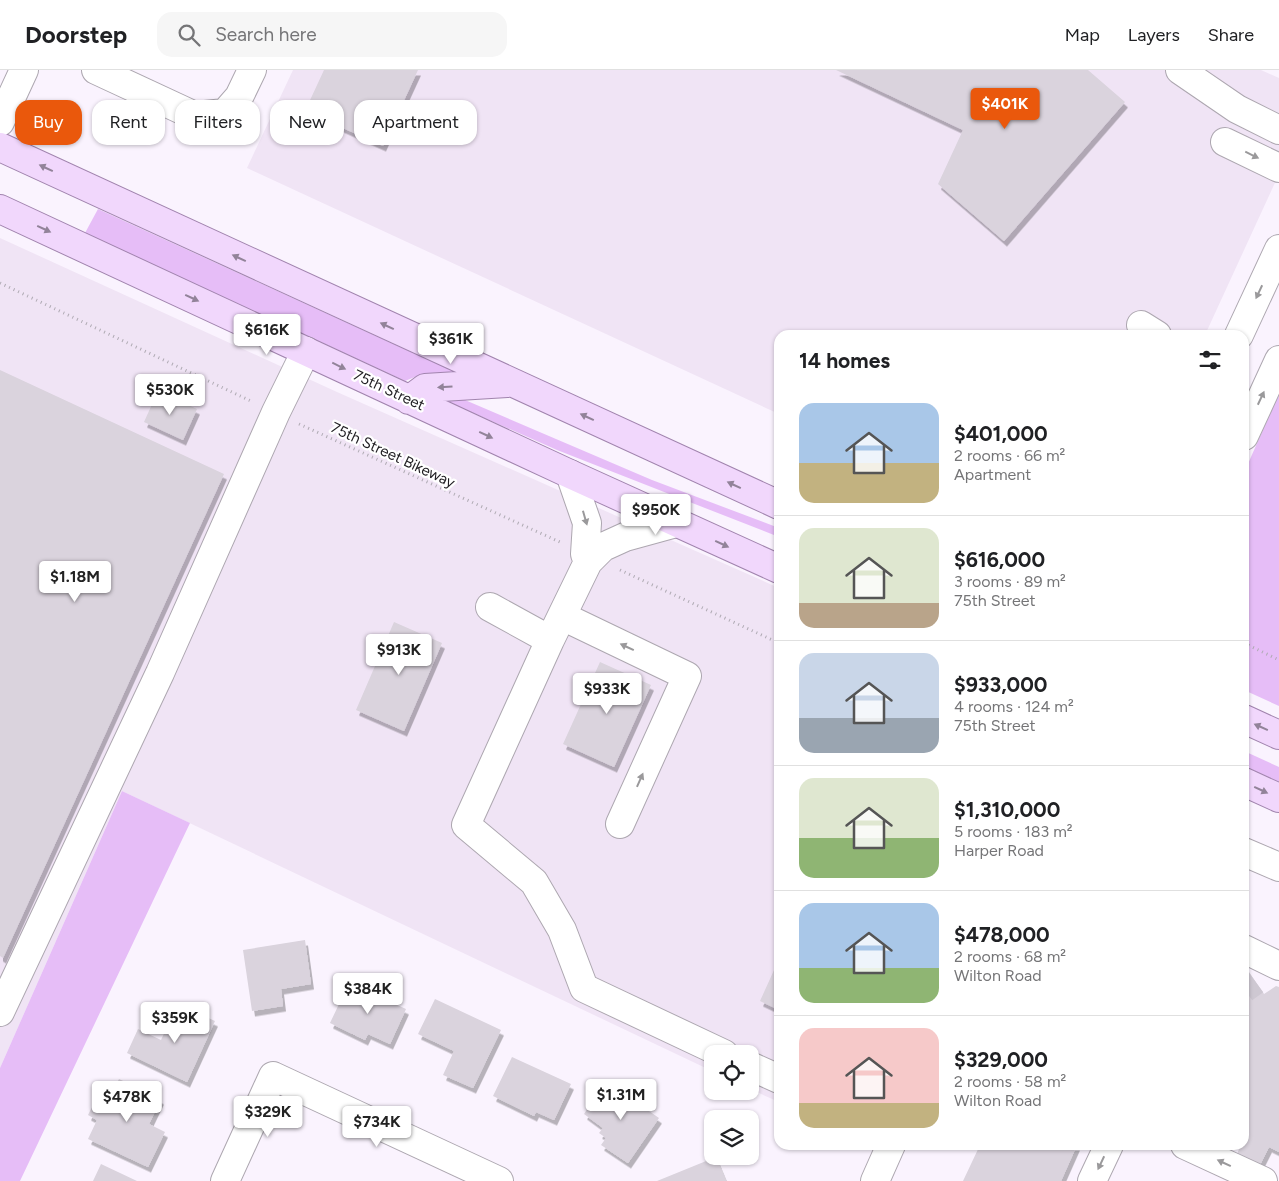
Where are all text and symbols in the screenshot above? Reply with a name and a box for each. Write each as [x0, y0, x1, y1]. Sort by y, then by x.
search box [157, 12, 507, 57]
text: Doorstep [25, 20, 127, 49]
icon: search [175, 21, 203, 49]
text: Search here [215, 23, 317, 46]
text: Map [1065, 24, 1100, 46]
text: Layers [1128, 24, 1180, 46]
text: Share [1208, 24, 1254, 46]
pin: $401K [970, 88, 1040, 130]
text: $401K [982, 94, 1028, 113]
chip: Buy [15, 100, 82, 145]
chip: Rent [92, 100, 165, 145]
chip: Filters [175, 100, 260, 145]
chip: New [270, 100, 344, 145]
chip: Apartment [354, 100, 477, 145]
one-way arrow [1245, 152, 1259, 160]
one-way arrow [39, 164, 53, 172]
one-way arrow [37, 226, 51, 234]
one-way arrow [232, 253, 246, 261]
one-way arrow [1255, 285, 1263, 299]
one-way arrow [185, 294, 199, 302]
pin: $616K [232, 314, 302, 356]
text: $616K [245, 320, 289, 339]
one-way arrow [380, 322, 394, 330]
pin: $361K [416, 322, 486, 365]
text: $361K [429, 329, 473, 348]
icon: filters [1196, 346, 1224, 374]
text: 14 homes [799, 348, 890, 373]
one-way arrow [332, 362, 346, 370]
street label: 75th Street [351, 366, 428, 414]
pin: $530K [135, 374, 205, 416]
text: $530K [146, 380, 194, 399]
one-way arrow [436, 383, 452, 391]
one-way arrow [1258, 391, 1266, 405]
one-way arrow [580, 413, 594, 421]
street label: 75th Street Bikeway [328, 418, 458, 492]
text: $401,000 [954, 421, 1048, 446]
icon: home [839, 423, 899, 483]
one-way arrow [479, 432, 493, 440]
text: 2 rooms · 66 m² [954, 446, 1065, 465]
text: Apartment [954, 465, 1031, 484]
one-way arrow [727, 481, 741, 489]
pin: $950K [621, 494, 691, 536]
text: $950K [632, 500, 680, 519]
one-way arrow [581, 510, 589, 525]
one-way arrow [715, 539, 730, 548]
text: $616,000 [954, 547, 1045, 572]
icon: home [839, 548, 899, 608]
pin: $1.18M [34, 560, 116, 603]
text: $1.18M [50, 567, 100, 586]
text: 3 rooms · 89 m² [954, 572, 1066, 591]
text: 75th Street [954, 591, 1036, 610]
pin: $913K [364, 634, 434, 676]
text: $913K [377, 640, 421, 659]
one-way arrow [620, 643, 634, 651]
pin: $933K [572, 672, 642, 715]
text: $933,000 [954, 672, 1047, 697]
icon: home [839, 673, 899, 733]
text: $933K [584, 679, 630, 698]
text: 4 rooms · 124 m² [954, 697, 1074, 716]
text: 75th Street [954, 716, 1036, 735]
one-way arrow [1254, 723, 1268, 731]
one-way arrow [636, 773, 644, 787]
one-way arrow [1254, 786, 1268, 794]
text: $1,310,000 [954, 797, 1060, 822]
icon: home [839, 798, 899, 858]
text: 5 rooms · 183 m² [954, 822, 1073, 841]
text: Harper Road [954, 841, 1044, 860]
text: $478,000 [954, 922, 1050, 947]
icon: home [839, 923, 899, 983]
text: 2 rooms · 68 m² [954, 947, 1066, 966]
text: Wilton Road [954, 966, 1042, 985]
pin: $384K [333, 972, 403, 1015]
text: $384K [344, 979, 392, 998]
pin: $359K [140, 1002, 210, 1044]
text: $359K [152, 1008, 199, 1027]
map controls [704, 1045, 759, 1165]
button: locate [704, 1045, 759, 1100]
text: $329,000 [954, 1047, 1048, 1072]
icon: home [839, 1048, 899, 1108]
text: 2 rooms · 58 m² [954, 1072, 1066, 1091]
pin: $1.31M [580, 1078, 662, 1121]
pin: $478K [92, 1080, 162, 1123]
text: $1.31M [597, 1085, 645, 1104]
text: $478K [103, 1087, 151, 1106]
text: Wilton Road [954, 1091, 1042, 1110]
pin: $329K [233, 1096, 303, 1138]
text: $329K [245, 1102, 291, 1121]
pin: $734K [342, 1106, 412, 1148]
button: layers [704, 1110, 759, 1165]
text: $734K [353, 1112, 401, 1131]
one-way arrow [1096, 1156, 1104, 1170]
one-way arrow [1217, 1159, 1231, 1167]

